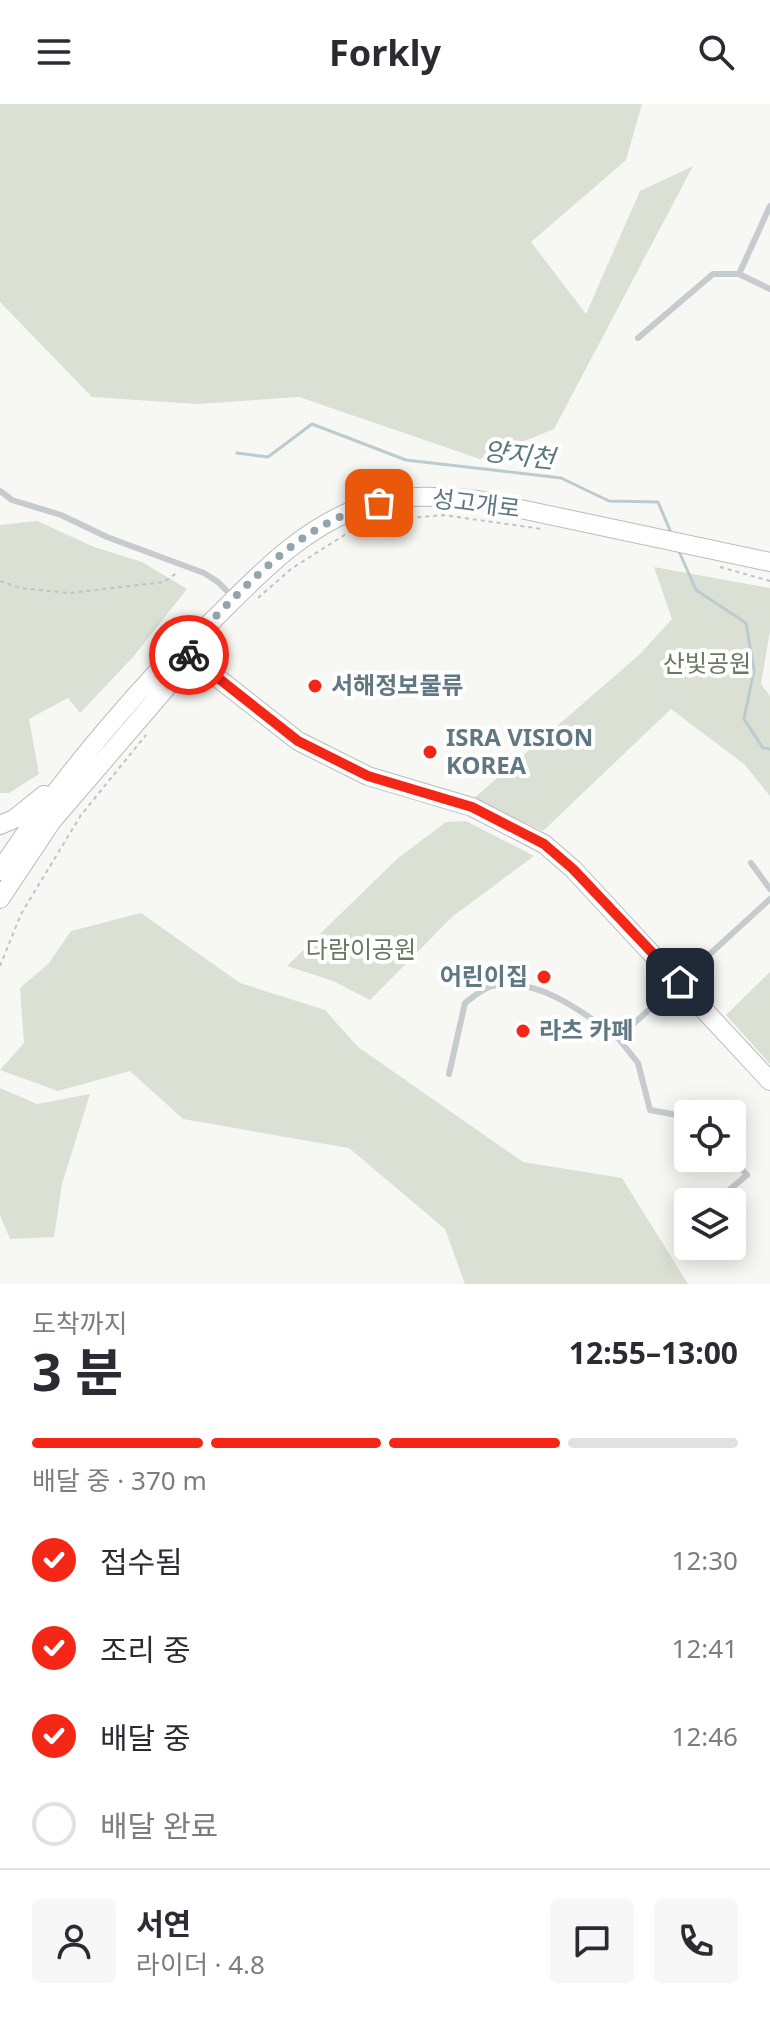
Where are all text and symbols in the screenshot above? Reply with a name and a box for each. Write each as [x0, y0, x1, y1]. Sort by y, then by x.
text: Forkly [329, 28, 441, 77]
icon: menu [32, 30, 76, 74]
icon: search [694, 30, 738, 74]
water label: 양지천 [481, 432, 560, 477]
pin [345, 469, 413, 537]
icon: bag [357, 481, 401, 525]
street label: 성고개로 [430, 481, 522, 524]
courier [149, 615, 229, 695]
icon: bike [167, 633, 211, 677]
park label: 산빛공원 [663, 646, 751, 679]
place label: 서해정보물류 [331, 668, 463, 701]
marker: 서해정보물류 [306, 677, 324, 695]
place label: ISRA VISION KOREA [446, 720, 593, 781]
marker: ISRA VISION KOREA [421, 743, 439, 761]
park label: 다람이공원 [306, 932, 416, 965]
pin [646, 948, 714, 1016]
place label: 어린이집 [440, 959, 528, 992]
icon: home [658, 960, 702, 1004]
marker: 어린이집 [535, 968, 553, 986]
place label: 라츠 카페 [539, 1013, 634, 1046]
marker: 라츠 카페 [514, 1022, 532, 1040]
map controls [674, 1100, 746, 1260]
button: locate [674, 1100, 746, 1172]
button: layers [674, 1188, 746, 1260]
text: 도착까지 [32, 1305, 128, 1341]
text: 12:55–13:00 [569, 1332, 738, 1373]
text: 3 분 [32, 1335, 123, 1406]
text: 배달 중 · 370 m [32, 1462, 207, 1498]
icon: check [32, 1538, 76, 1582]
text: 접수됨 [100, 1541, 183, 1582]
text: 12:30 [672, 1542, 738, 1578]
icon: check [32, 1626, 76, 1670]
text: 조리 중 [100, 1629, 191, 1670]
text: 12:41 [672, 1630, 738, 1666]
icon: check [32, 1714, 76, 1758]
text: 배달 중 [100, 1717, 191, 1758]
text: 12:46 [672, 1718, 738, 1754]
text: 배달 완료 [100, 1805, 218, 1846]
button: person [32, 1899, 116, 1983]
button: chat [550, 1899, 634, 1983]
button: phone [654, 1899, 738, 1983]
text: 서연 [136, 1903, 191, 1944]
text: 라이더 · 4.8 [136, 1946, 265, 1982]

